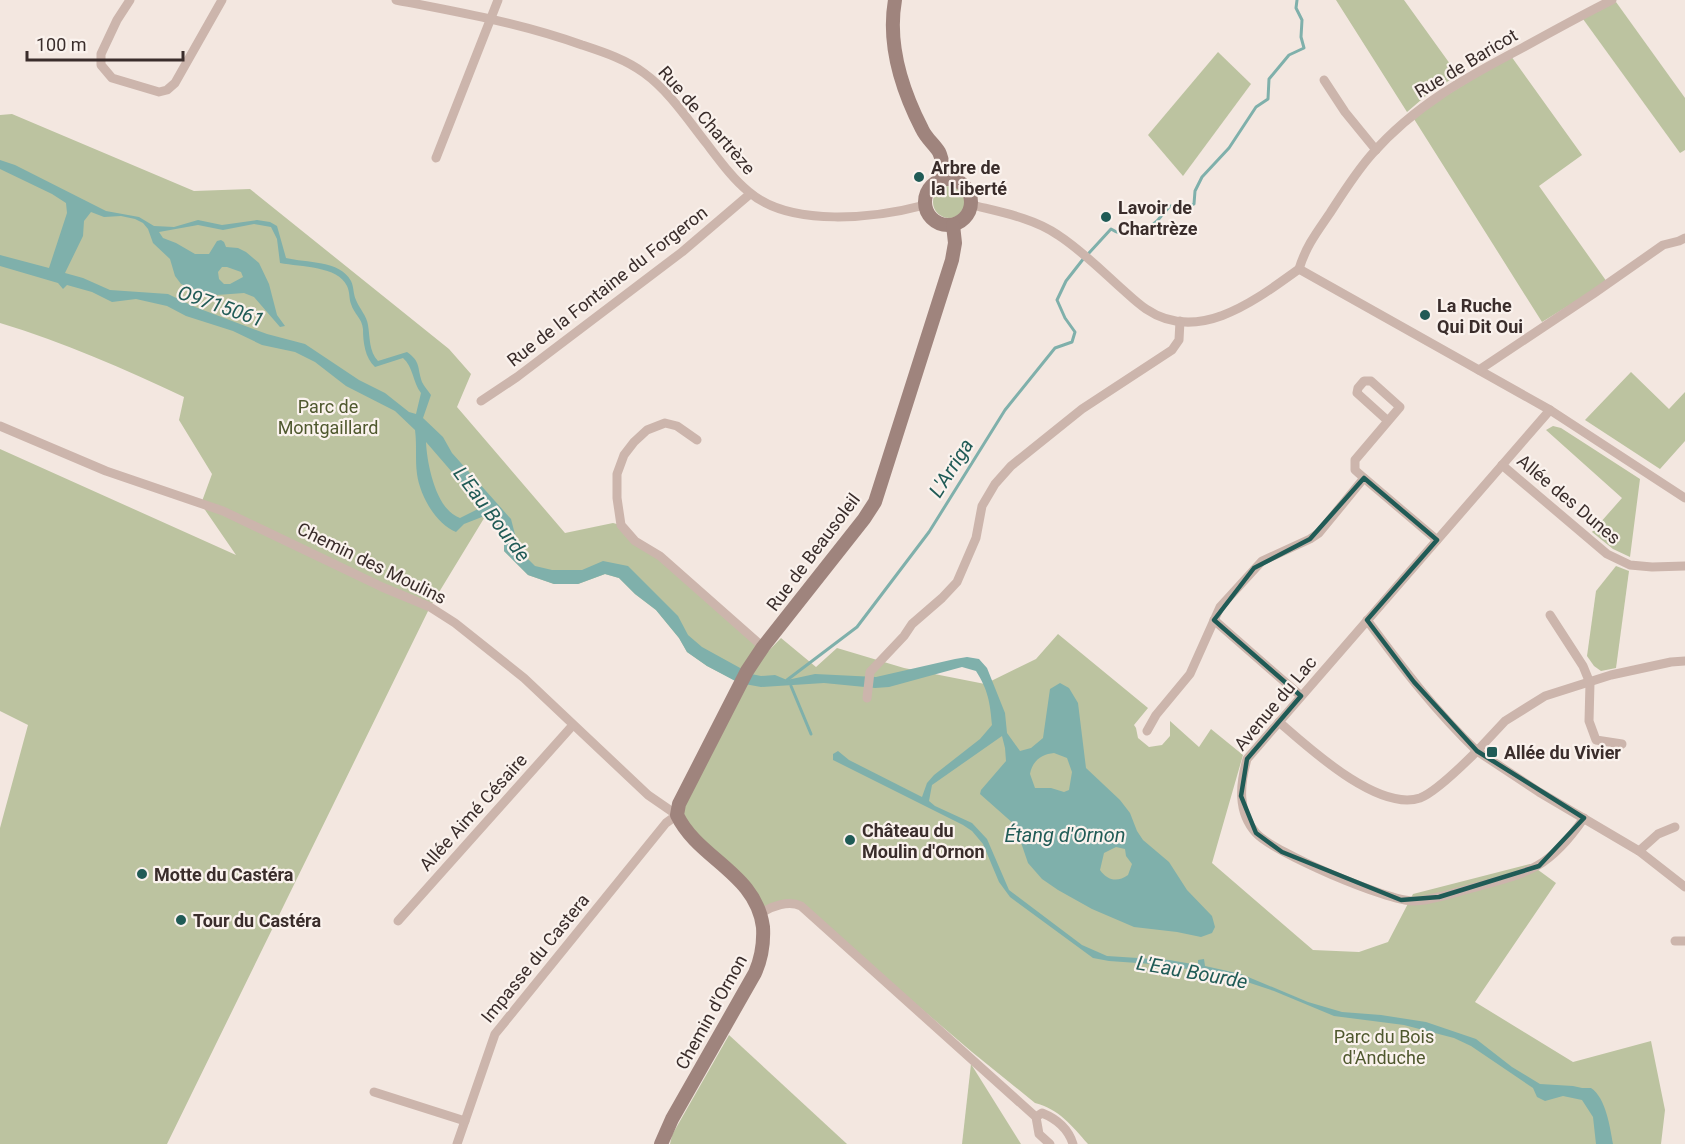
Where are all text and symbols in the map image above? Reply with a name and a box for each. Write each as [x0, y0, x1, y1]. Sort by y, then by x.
scale bar [27, 24, 183, 62]
street label: Rue de Baricot [1411, 24, 1521, 102]
text: 100 m [36, 34, 87, 55]
street label: Rue de Chartrèze [654, 61, 760, 179]
place label: Arbre de la Liberté [931, 157, 1007, 199]
marker: Arbre de la Liberté [912, 170, 926, 184]
place label: Lavoir de Chartrèze [1118, 197, 1198, 239]
street label: Rue de la Fontaine du Forgeron [503, 201, 711, 371]
marker: Lavoir de Chartrèze [1099, 210, 1113, 224]
water label: O9715061 [175, 280, 267, 332]
place label: La Ruche Qui Dit Oui [1437, 295, 1523, 337]
marker: La Ruche Qui Dit Oui [1418, 308, 1432, 322]
park label: Parc de Montgaillard [278, 396, 378, 438]
water label: L'Arriga [924, 434, 978, 502]
street label: Allée des Dunes [1513, 450, 1625, 548]
water label: L'Eau Bourde [449, 462, 535, 566]
street label: Rue de Beausoleil [762, 489, 864, 615]
street label: Chemin des Moulins [294, 518, 450, 608]
street label: Avenue du Lac [1229, 652, 1321, 754]
place label: Allée du Vivier [1504, 742, 1621, 763]
marker: Allée du Vivier [1485, 745, 1499, 759]
street label: Allée Aimé Césaire [415, 749, 531, 875]
place label: Château du Moulin d'Ornon [862, 820, 984, 862]
water label: Étang d'Ornon [1004, 823, 1126, 847]
marker: Château du Moulin d'Ornon [843, 833, 857, 847]
place label: Motte du Castéra [154, 864, 294, 885]
marker: Motte du Castéra [135, 867, 149, 881]
street label: Impasse du Castera [477, 889, 593, 1027]
place label: Tour du Castéra [193, 910, 321, 931]
marker: Tour du Castéra [174, 913, 188, 927]
water label: L'Eau Bourde [1135, 950, 1249, 994]
street label: Chemin d'Ornon [671, 951, 751, 1073]
park label: Parc du Bois d'Anduche [1334, 1026, 1434, 1068]

